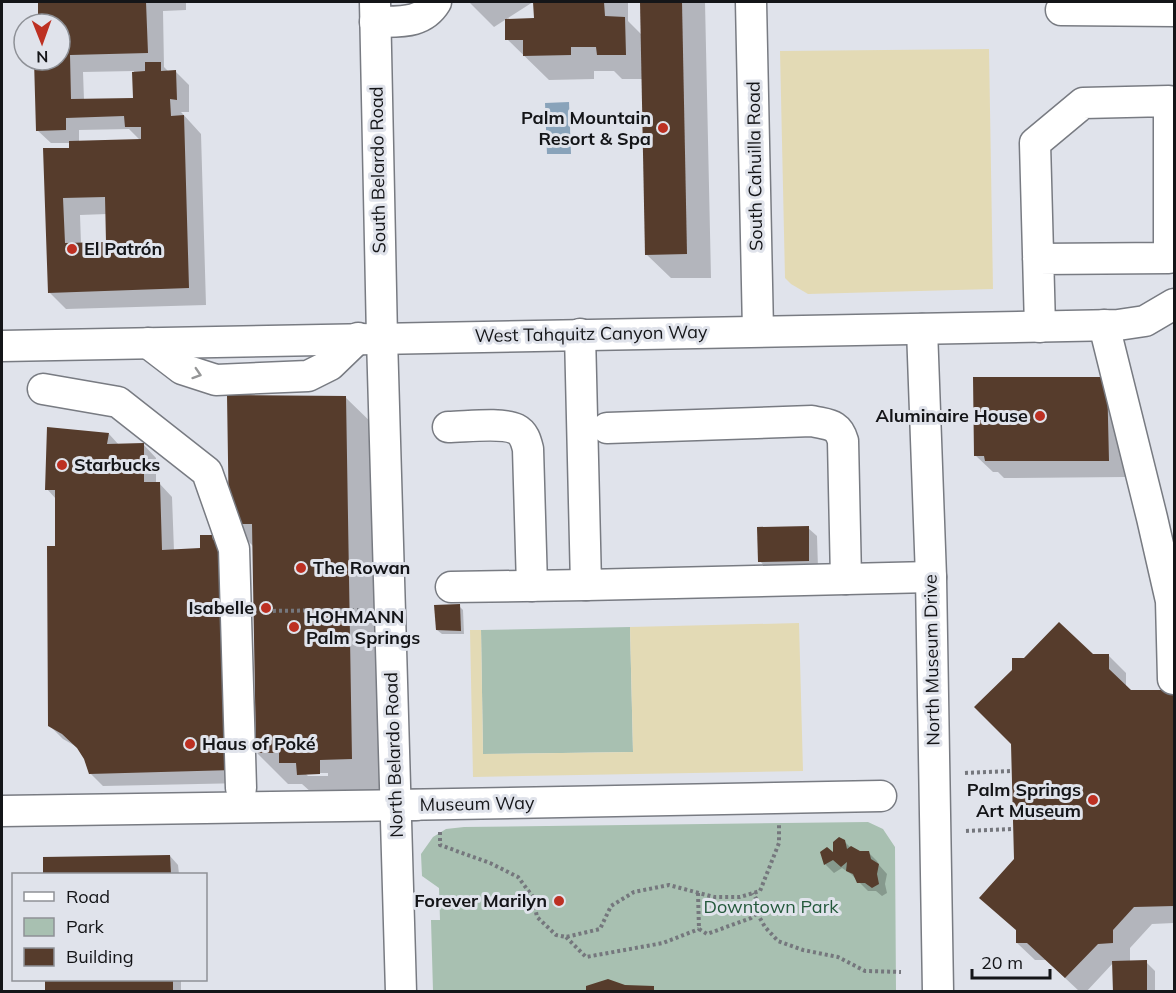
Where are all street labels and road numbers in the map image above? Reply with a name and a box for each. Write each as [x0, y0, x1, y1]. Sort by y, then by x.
street label: South Cahuilla Road [742, 81, 767, 251]
street label: South Belardo Road [365, 86, 390, 254]
street label: West Tahquitz Canyon Way [474, 320, 708, 347]
street label: North Museum Drive [919, 574, 944, 746]
street label: North Belardo Road [379, 672, 408, 838]
street label: Museum Way [419, 791, 535, 816]

